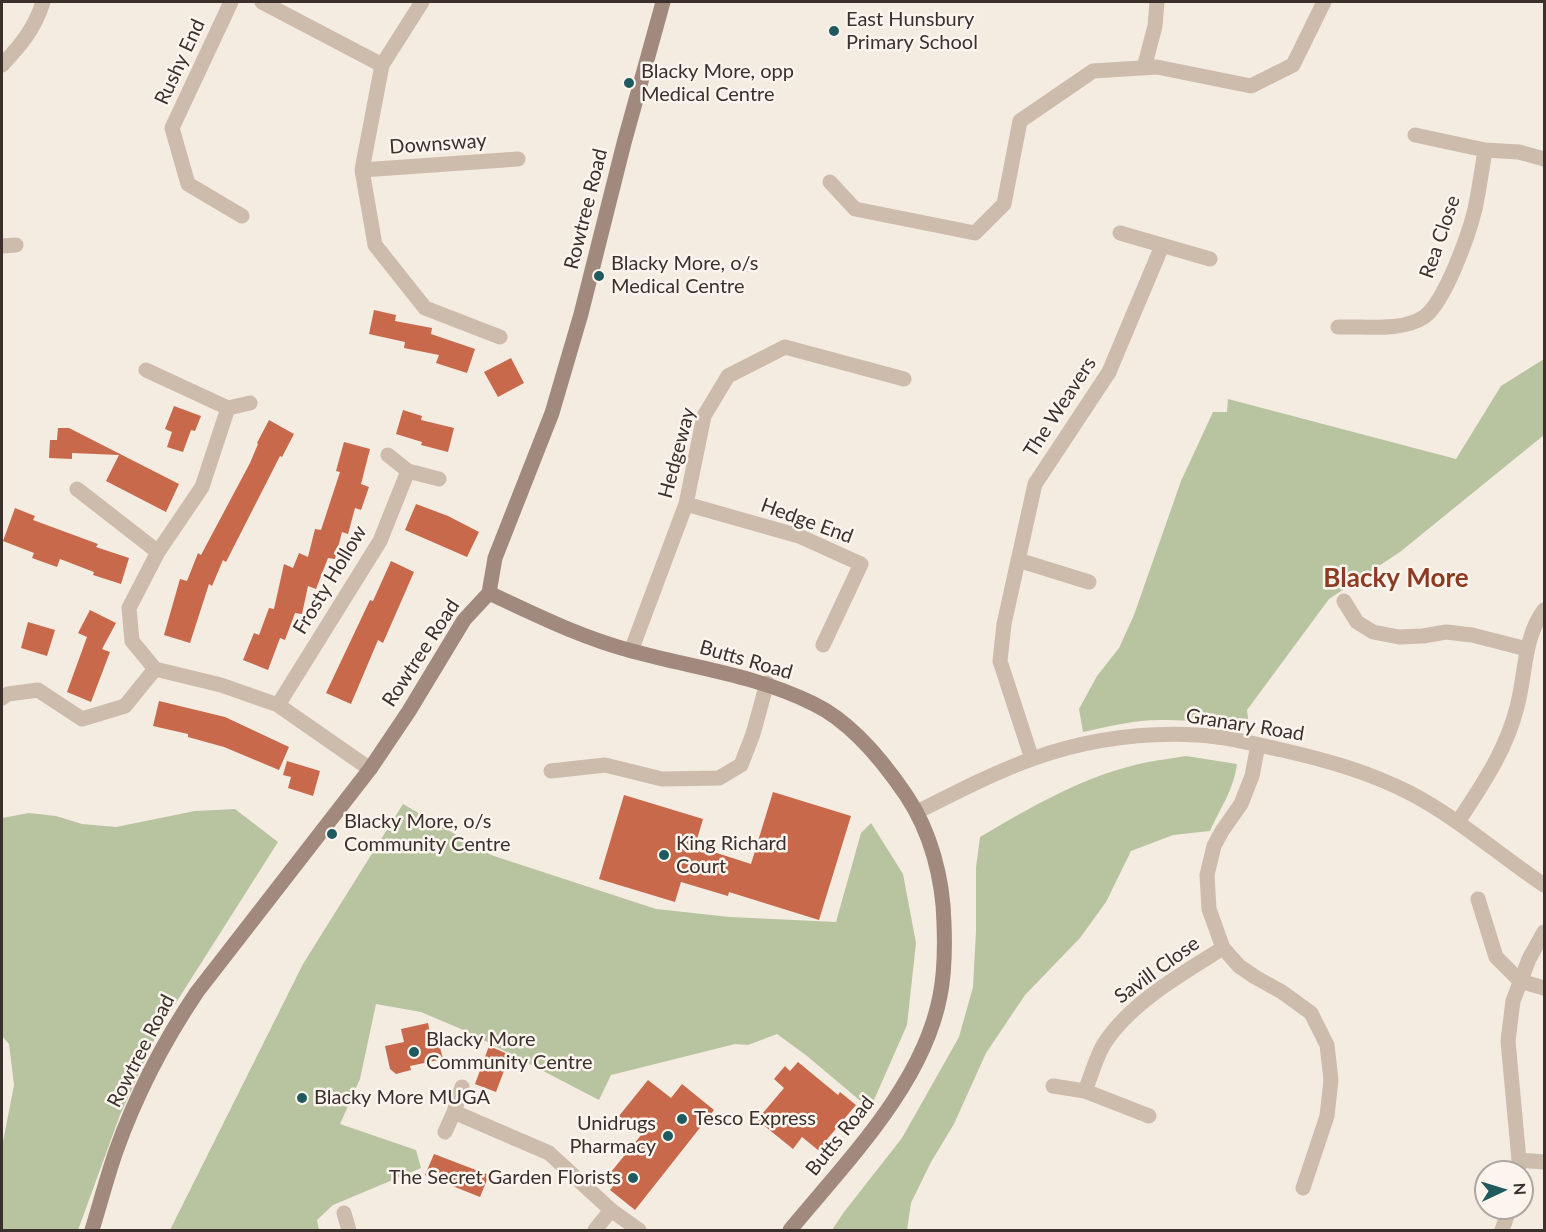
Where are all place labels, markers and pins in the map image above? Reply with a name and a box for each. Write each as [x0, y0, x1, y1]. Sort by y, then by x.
place label: East Hunsbury Primary School [846, 8, 978, 55]
marker: East Hunsbury Primary School [827, 24, 841, 38]
place label: Blacky More, opp Medical Centre [641, 60, 794, 107]
marker: Blacky More, opp Medical Centre [622, 76, 636, 90]
place label: Blacky More, o/s Medical Centre [611, 252, 759, 299]
marker: Blacky More, o/s Medical Centre [592, 269, 606, 283]
place label: Blacky More, o/s Community Centre [344, 810, 510, 857]
marker: Blacky More, o/s Community Centre [325, 827, 339, 841]
place label: King Richard Court [676, 832, 787, 879]
marker: King Richard Court [657, 848, 671, 862]
place label: Blacky More Community Centre [426, 1028, 592, 1075]
marker: Blacky More Community Centre [407, 1045, 421, 1059]
place label: Blacky More MUGA [314, 1086, 490, 1110]
marker: Blacky More MUGA [295, 1091, 309, 1105]
place label: Tesco Express [694, 1107, 816, 1131]
place label: Unidrugs Pharmacy [569, 1112, 656, 1159]
marker: Tesco Express [675, 1112, 689, 1126]
marker: Unidrugs Pharmacy [661, 1129, 675, 1143]
place label: The Secret Garden Florists [389, 1166, 621, 1190]
marker: The Secret Garden Florists [626, 1171, 640, 1185]

